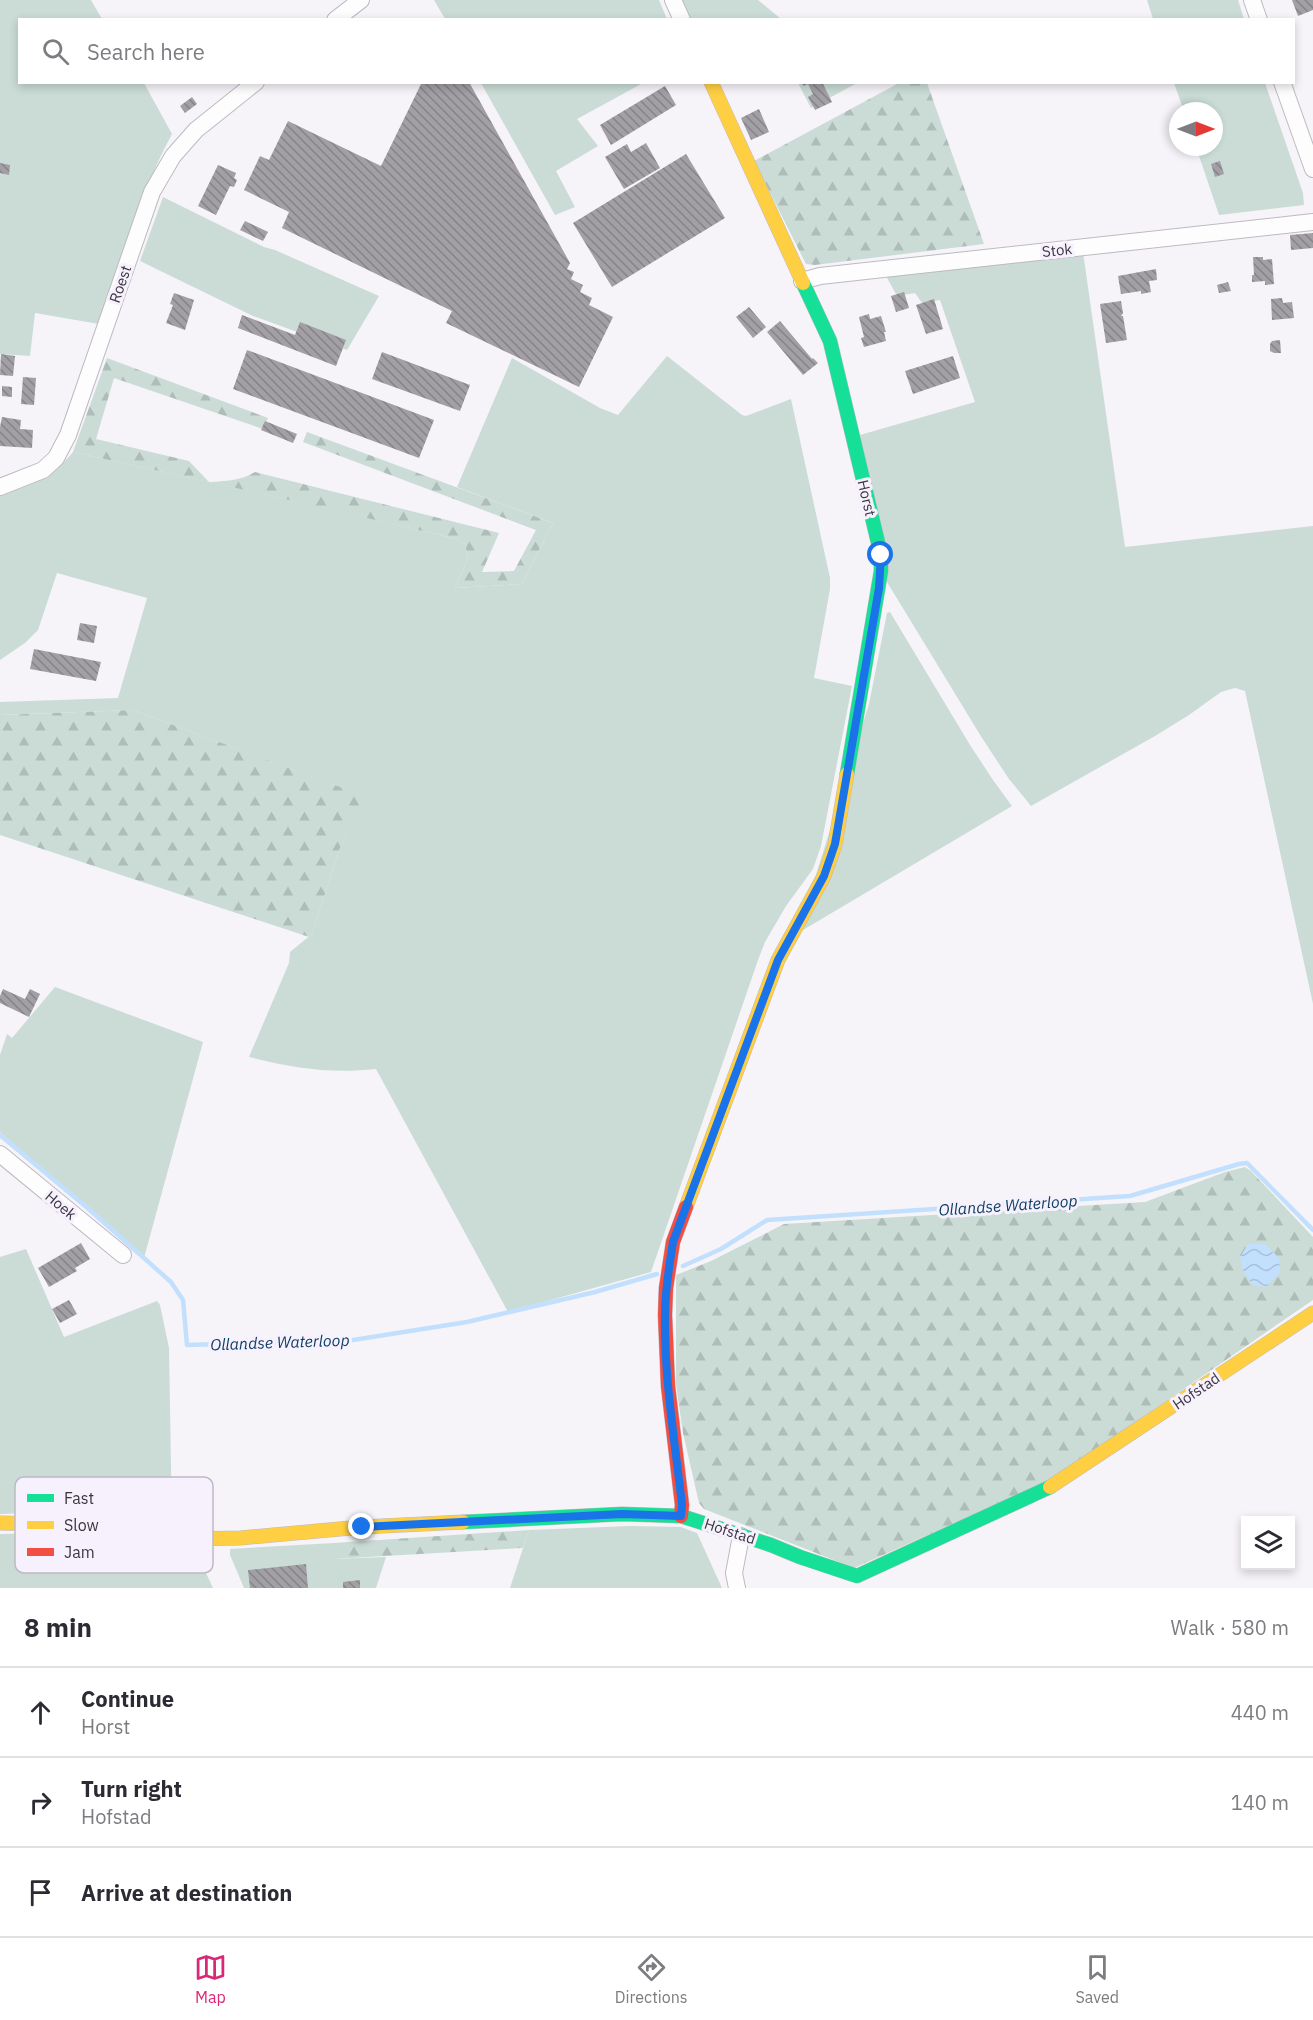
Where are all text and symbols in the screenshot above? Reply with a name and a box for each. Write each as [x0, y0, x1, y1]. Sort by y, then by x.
search box [18, 18, 1295, 84]
icon: search [39, 35, 72, 68]
text: Search here [87, 37, 205, 66]
north arrow [1169, 102, 1223, 156]
street label: Stok [1041, 239, 1073, 261]
street label: Roest [105, 263, 135, 305]
street label: Horst [854, 478, 880, 518]
route start [867, 541, 893, 567]
street label: Hoek [41, 1186, 81, 1224]
water label: Ollandse Waterloop [938, 1190, 1078, 1220]
water label: Ollandse Waterloop [210, 1330, 350, 1354]
street label: Hofstad [1169, 1368, 1223, 1414]
legend [15, 1477, 213, 1573]
text: Fast [64, 1488, 94, 1508]
route end [348, 1513, 374, 1539]
street label: Hofstad [702, 1514, 758, 1548]
text: Slow [64, 1515, 99, 1535]
map controls [1241, 1516, 1295, 1570]
button: layers [1241, 1516, 1295, 1570]
text: Jam [64, 1542, 95, 1562]
text: 8 min [24, 1610, 92, 1644]
text: Walk · 580 m [1171, 1614, 1289, 1641]
text: Continue [81, 1684, 174, 1713]
icon: ahead [24, 1696, 57, 1729]
text: 440 m [1231, 1699, 1289, 1726]
text: Horst [81, 1713, 130, 1740]
text: Turn right [81, 1774, 182, 1803]
icon: right [24, 1786, 57, 1819]
text: 140 m [1231, 1789, 1289, 1816]
text: Hofstad [81, 1803, 152, 1830]
icon: arrive [24, 1876, 57, 1909]
text: Arrive at destination [81, 1878, 292, 1907]
tab: Map [194, 1951, 227, 2007]
tab: Directions [615, 1951, 688, 2007]
tab: Saved [1076, 1951, 1119, 2007]

